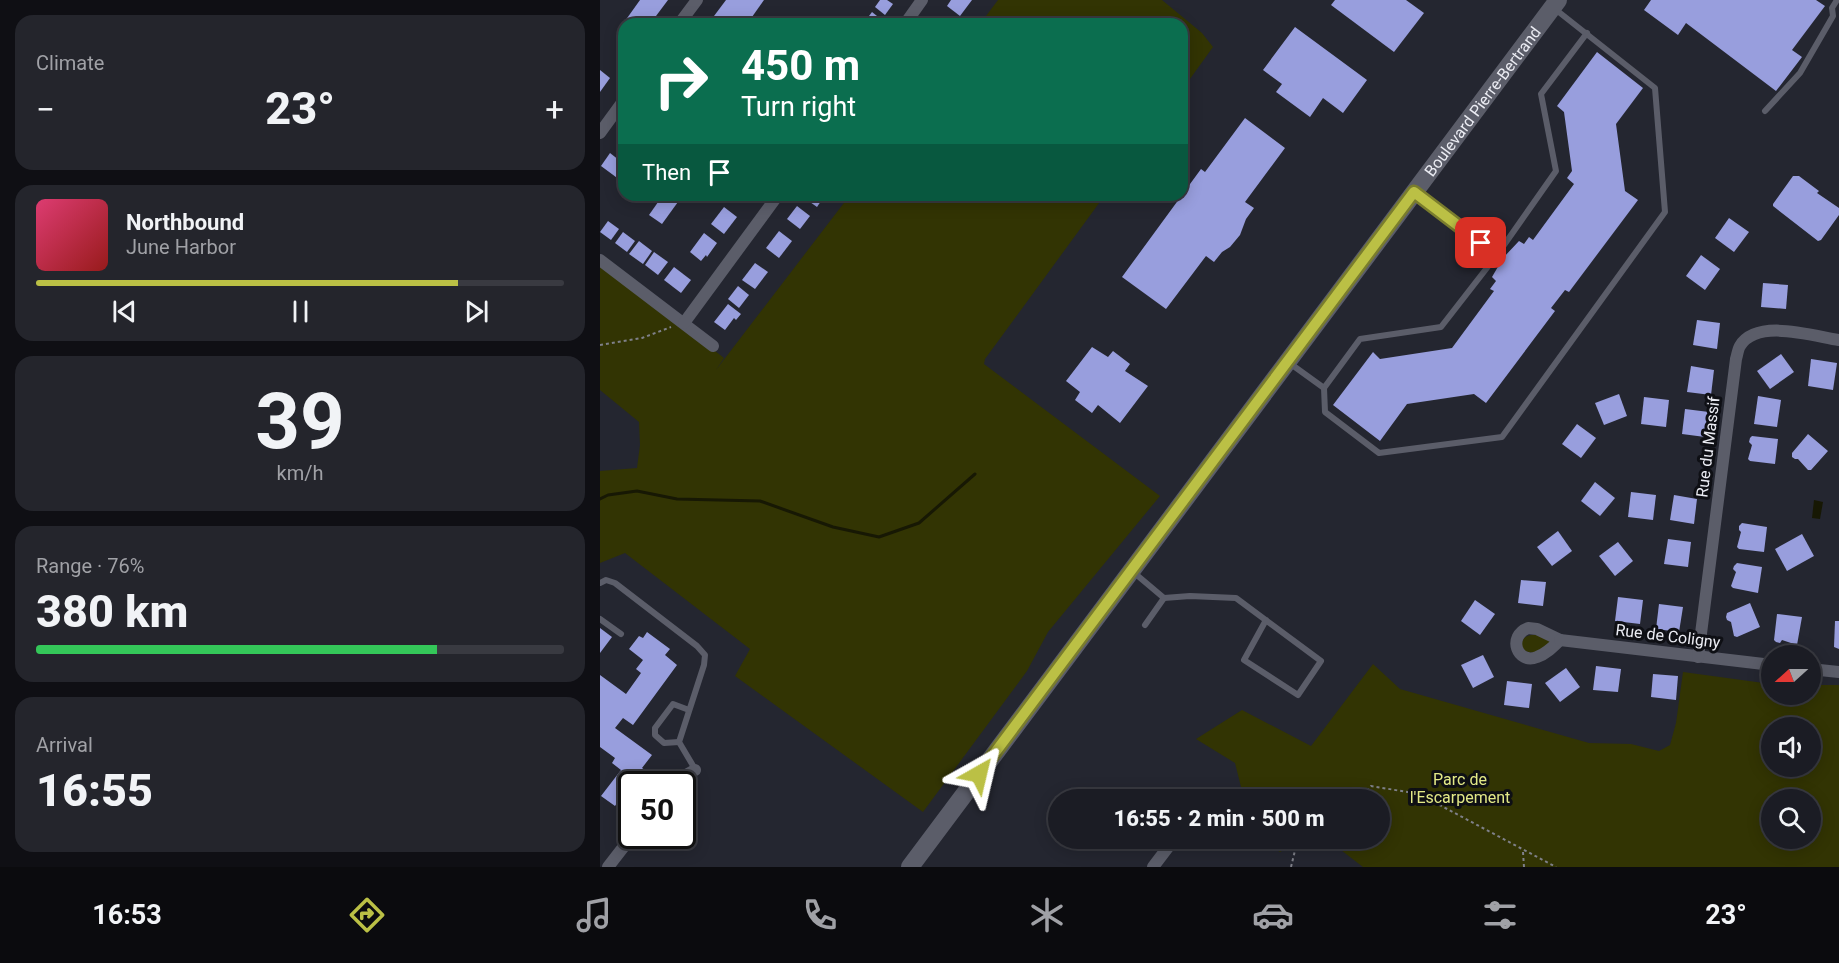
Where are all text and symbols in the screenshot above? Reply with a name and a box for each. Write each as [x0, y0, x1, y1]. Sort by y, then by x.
street label: Boulevard Pierre-Bertrand [1420, 23, 1544, 180]
text: 450 m [741, 41, 860, 90]
icon: right [642, 42, 720, 120]
text: Climate [36, 51, 104, 75]
text: 23° [265, 82, 335, 135]
text: − [36, 90, 55, 129]
text: + [545, 90, 564, 129]
text: Turn right [741, 91, 856, 123]
icon: arrive [703, 156, 736, 189]
text: Then [642, 160, 691, 185]
text: Northbound [126, 210, 244, 235]
pin [1455, 217, 1506, 268]
icon: arrive [1464, 226, 1497, 259]
text: June Harbor [126, 235, 236, 259]
icon: previous [108, 295, 141, 328]
icon: pause [284, 295, 317, 328]
icon: next [460, 295, 493, 328]
text: 39 [255, 376, 345, 467]
street label: Rue du Massif [1692, 395, 1724, 499]
text: km/h [277, 461, 323, 485]
text: Range · 76% [36, 554, 144, 578]
text: 380 km [36, 585, 188, 638]
street label: Rue de Coligny [1615, 620, 1722, 652]
north arrow [1761, 645, 1821, 705]
map controls [1761, 645, 1821, 849]
button: sound [1761, 717, 1821, 777]
text: Arrival [36, 733, 93, 757]
position arrow [947, 742, 1011, 806]
text: 16:55 [36, 764, 153, 817]
park label: Parc de l'Escarpement [1410, 770, 1510, 807]
speed limit sign: 50 [618, 771, 696, 849]
button: search [1761, 789, 1821, 849]
text: 16:55 · 2 min · 500 m [1114, 806, 1324, 831]
icon: directions [346, 894, 388, 936]
icon: music [573, 894, 615, 936]
icon: phone [799, 894, 841, 936]
icon: climate [1026, 894, 1068, 936]
icon: car [1252, 894, 1294, 936]
icon: filters [1479, 894, 1521, 936]
text: 16:53 [92, 899, 162, 931]
text: 23° [1705, 899, 1747, 931]

